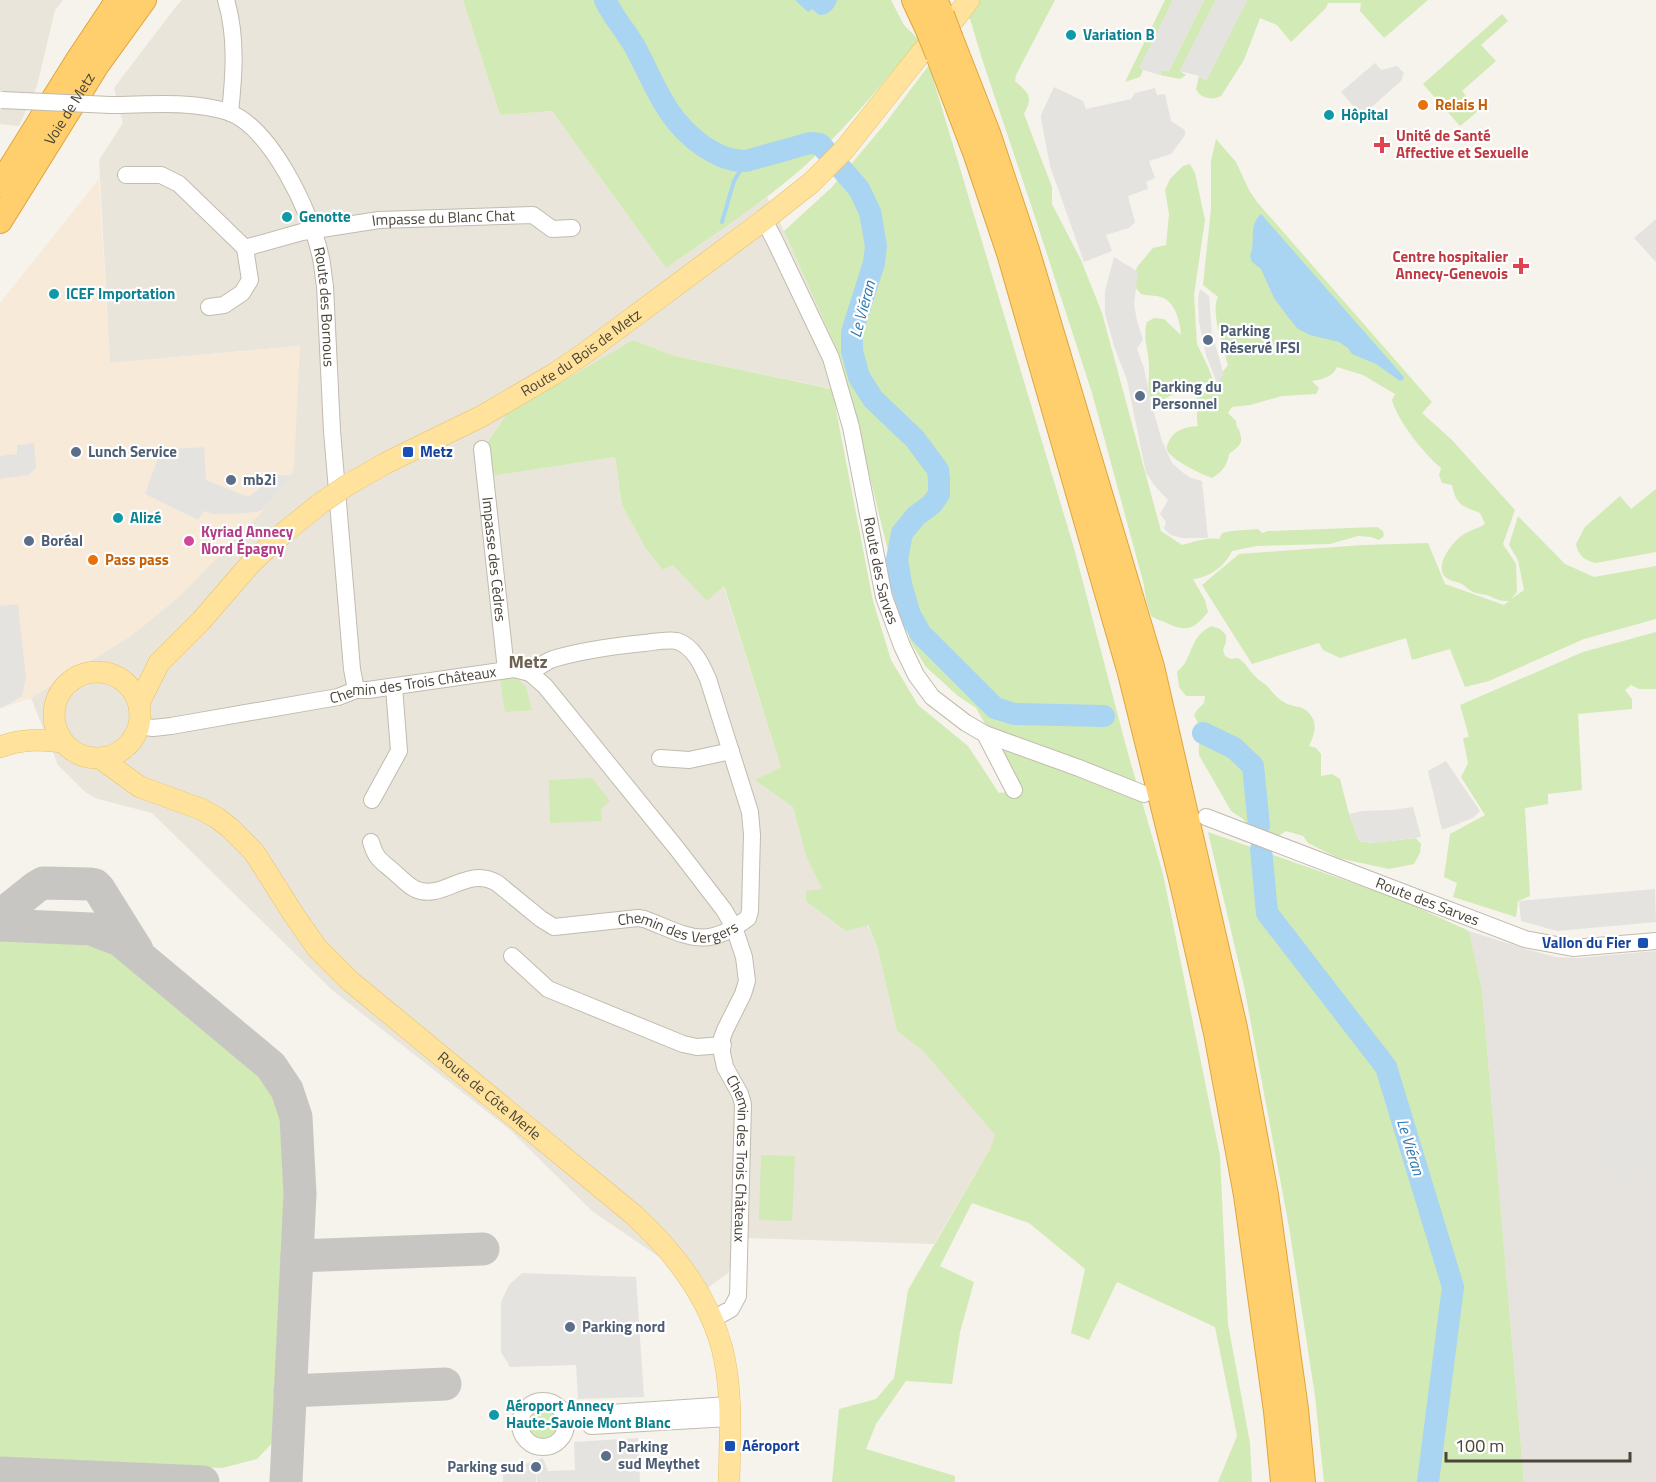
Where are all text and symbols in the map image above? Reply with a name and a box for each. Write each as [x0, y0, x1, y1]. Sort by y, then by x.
place label: Variation B [1083, 23, 1155, 46]
marker: Variation B [1064, 28, 1078, 42]
street label: Voie de Metz [38, 68, 101, 149]
place label: Relais H [1435, 93, 1488, 116]
marker: Relais H [1416, 98, 1430, 112]
place label: Hôpital [1341, 103, 1388, 126]
marker: Hôpital [1322, 108, 1336, 122]
place label: Unité de Santé Affective et Sexuelle [1396, 124, 1529, 164]
marker: Unité de Santé Affective et Sexuelle [1373, 136, 1391, 154]
street label: Impasse du Blanc Chat [370, 204, 516, 232]
place label: Genotte [299, 205, 351, 228]
marker: Genotte [280, 210, 294, 224]
street label: Route des Bornous [308, 245, 341, 367]
place label: Centre hospitalier Annecy-Genevois [1392, 245, 1508, 285]
marker: Centre hospitalier Annecy-Genevois [1512, 257, 1530, 275]
water label: Le Viéran [843, 277, 881, 340]
place label: ICEF Importation [66, 282, 175, 305]
marker: ICEF Importation [47, 287, 61, 301]
street label: Route du Bois de Metz [516, 303, 646, 402]
place label: Parking Réservé IFSI [1220, 319, 1300, 359]
marker: Parking Réservé IFSI [1201, 333, 1215, 347]
place label: Parking du Personnel [1152, 375, 1222, 415]
marker: Parking du Personnel [1133, 389, 1147, 403]
place label: Lunch Service [88, 440, 177, 463]
place label: Metz [420, 440, 453, 463]
marker: Lunch Service [69, 445, 83, 459]
marker: Metz [401, 445, 415, 459]
place label: mb2i [243, 468, 276, 491]
marker: mb2i [224, 473, 238, 487]
street label: Impasse des Cèdres [476, 496, 513, 623]
place label: Alizé [130, 506, 162, 529]
marker: Alizé [111, 511, 125, 525]
street label: Route des Sarves [858, 515, 905, 627]
place label: Kyriad Annecy Nord Épagny [201, 520, 294, 560]
place label: Boréal [41, 529, 83, 552]
marker: Boréal [22, 534, 36, 548]
marker: Kyriad Annecy Nord Épagny [182, 534, 196, 548]
place label: Pass pass [105, 548, 169, 571]
marker: Pass pass [86, 553, 100, 567]
district label: Metz [508, 648, 548, 675]
street label: Chemin des Trois Châteaux [328, 660, 498, 709]
street label: Route des Sarves [1372, 871, 1483, 931]
street label: Chemin des Vergers [616, 906, 743, 949]
place label: Vallon du Fier [1542, 931, 1631, 954]
marker: Vallon du Fier [1636, 936, 1650, 950]
street label: Route de Côte Merle [433, 1046, 547, 1145]
street label: Chemin des Trois Châteaux [721, 1070, 756, 1243]
water label: Le Viéran [1391, 1116, 1431, 1179]
place label: Parking nord [582, 1315, 665, 1338]
marker: Parking nord [563, 1320, 577, 1334]
place label: Aéroport Annecy Haute-Savoie Mont Blanc [506, 1394, 671, 1434]
marker: Aéroport Annecy Haute-Savoie Mont Blanc [487, 1408, 501, 1422]
scale bar [1446, 1425, 1630, 1463]
text: 100 m [1455, 1432, 1504, 1459]
place label: Aéroport [742, 1434, 800, 1457]
place label: Parking sud Meythet [618, 1435, 700, 1475]
marker: Aéroport [723, 1439, 737, 1453]
marker: Parking sud Meythet [599, 1449, 613, 1463]
place label: Parking sud [447, 1455, 524, 1478]
marker: Parking sud [529, 1460, 543, 1474]

